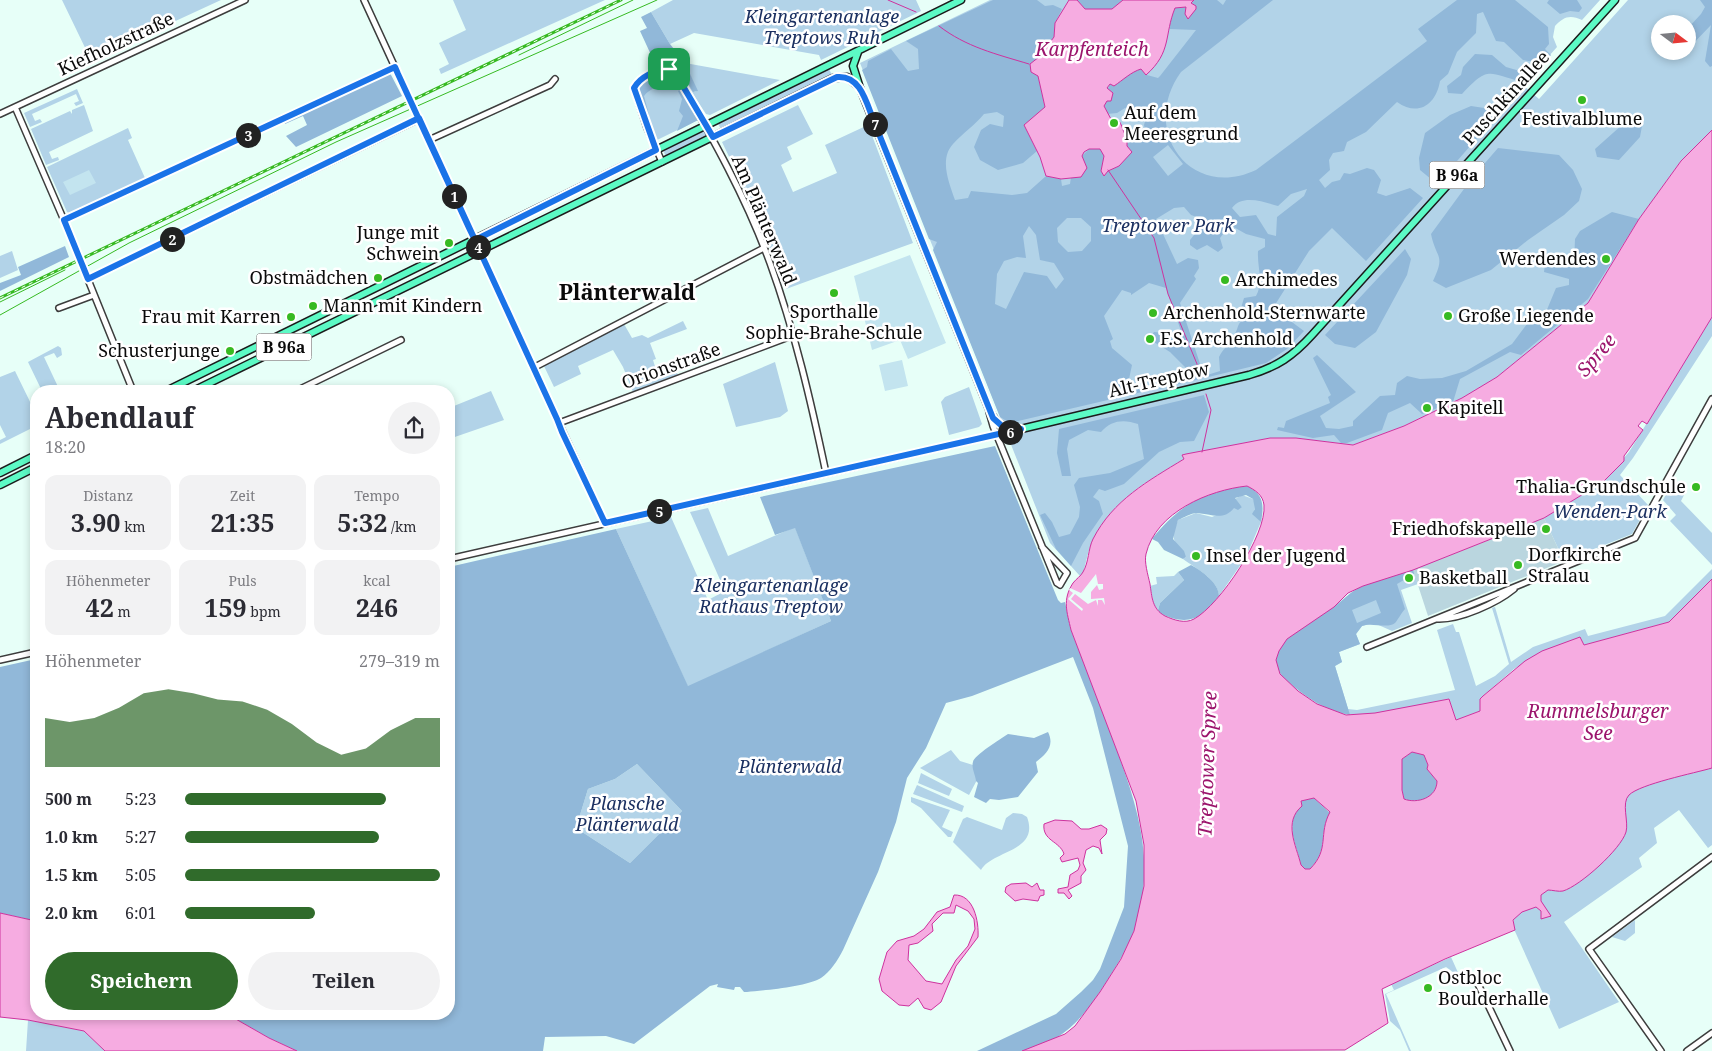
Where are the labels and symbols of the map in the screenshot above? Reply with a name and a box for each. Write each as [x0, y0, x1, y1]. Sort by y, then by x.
park label: Kleingartenanlage Treptows Ruh [744, 4, 899, 49]
street label: Kiefholzstraße [54, 6, 177, 80]
north arrow [1651, 15, 1696, 60]
water label: Karpfenteich [1034, 36, 1149, 62]
street label: Puschkinallee [1456, 45, 1554, 150]
pin [648, 48, 690, 90]
marker: Festivalblume [1576, 94, 1588, 106]
place label: Auf dem Meeresgrund [1124, 100, 1239, 145]
place label: Festivalblume [1522, 106, 1642, 130]
pin: 7 [862, 112, 888, 136]
marker: Auf dem Meeresgrund [1108, 117, 1120, 129]
pin: 3 [236, 122, 260, 148]
street label: Am Plänterwald [727, 151, 803, 288]
road number: B 96a [1430, 162, 1484, 188]
pin: 1 [442, 184, 466, 208]
park label: Treptower Park [1102, 213, 1235, 237]
place label: Junge mit Schwein [355, 220, 439, 265]
pin: 2 [160, 226, 184, 252]
pin: 4 [466, 234, 490, 260]
marker: Junge mit Schwein [443, 237, 455, 249]
place label: Werdendes [1499, 246, 1596, 270]
marker: Werdendes [1600, 253, 1612, 265]
place label: Obstmädchen [249, 265, 368, 289]
place label: Archimedes [1235, 267, 1338, 291]
marker: Obstmädchen [372, 272, 384, 284]
marker: Archimedes [1219, 274, 1231, 286]
district label: Plänterwald [559, 276, 695, 306]
marker: Sporthalle Sophie-Brahe-Schule [828, 287, 840, 299]
place label: Mann mit Kindern [323, 293, 483, 317]
place label: Sporthalle Sophie-Brahe-Schule [745, 299, 923, 344]
marker: Mann mit Kindern [307, 300, 319, 312]
place label: Archenhold-Sternwarte [1163, 300, 1366, 324]
place label: Große Liegende [1458, 303, 1594, 327]
place label: Frau mit Karren [141, 304, 281, 328]
marker: Archenhold-Sternwarte [1147, 307, 1159, 319]
marker: Große Liegende [1442, 310, 1454, 322]
marker: Frau mit Karren [285, 311, 297, 323]
place label: F.S. Archenhold [1160, 326, 1293, 350]
water label: Spree [1570, 328, 1622, 382]
marker: F.S. Archenhold [1144, 333, 1156, 345]
road number: B 96a [256, 334, 312, 361]
street label: Orionstraße [618, 336, 723, 394]
place label: Schusterjunge [98, 338, 220, 362]
marker: Schusterjunge [224, 345, 236, 357]
street label: Alt-Treptow [1106, 356, 1212, 402]
place label: Kapitell [1437, 395, 1504, 419]
marker: Kapitell [1421, 402, 1433, 414]
pin: 6 [998, 420, 1022, 444]
place label: Thalia-Grundschule [1516, 474, 1686, 498]
marker: Thalia-Grundschule [1690, 481, 1702, 493]
pin: 5 [646, 498, 672, 524]
park label: Wenden-Park [1553, 499, 1667, 523]
place label: Friedhofskapelle [1392, 516, 1536, 540]
marker: Friedhofskapelle [1540, 523, 1552, 535]
place label: Dorfkirche Stralau [1528, 542, 1621, 587]
place label: Insel der Jugend [1206, 543, 1346, 567]
marker: Insel der Jugend [1190, 550, 1202, 562]
marker: Dorfkirche Stralau [1512, 559, 1524, 571]
place label: Basketball [1419, 565, 1508, 589]
marker: Basketball [1403, 572, 1415, 584]
park label: Kleingartenanlage Rathaus Treptow [693, 573, 848, 618]
water label: Treptower Spree [1191, 691, 1223, 837]
water label: Rummelsburger See [1526, 698, 1669, 746]
park label: Plänterwald [738, 754, 842, 778]
park label: Plansche Plänterwald [575, 791, 679, 836]
place label: Ostbloc Boulderhalle [1438, 965, 1549, 1010]
marker: Ostbloc Boulderhalle [1422, 982, 1434, 994]

